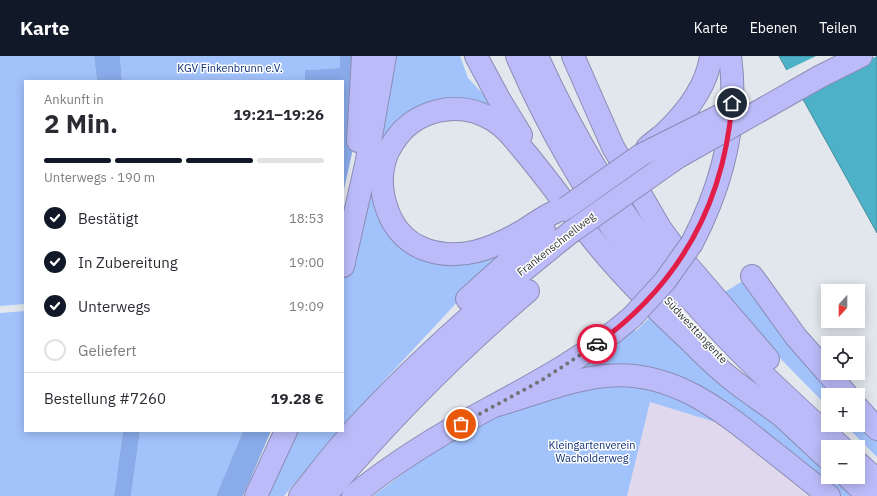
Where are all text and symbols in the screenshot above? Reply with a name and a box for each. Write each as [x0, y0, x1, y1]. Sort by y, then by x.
text: Karte [20, 16, 69, 40]
text: Karte [694, 19, 728, 37]
text: Ebenen [750, 19, 797, 37]
text: Teilen [819, 19, 857, 37]
park label: KGV Finkenbrunn e.V. [177, 61, 283, 75]
pin [715, 86, 749, 120]
text: Ankunft in [44, 91, 104, 108]
icon: home [721, 92, 743, 114]
text: 19:21–19:26 [233, 105, 324, 124]
text: 2 Min. [44, 106, 118, 140]
text: Unterwegs · 190 m [44, 169, 155, 186]
icon: check [44, 207, 66, 229]
text: Bestätigt [78, 209, 139, 228]
street label: Frankenschnellweg [514, 209, 598, 279]
text: 18:53 [289, 210, 324, 227]
icon: check [44, 251, 66, 273]
text: In Zubereitung [78, 253, 178, 272]
text: 19:00 [289, 254, 324, 271]
north arrow [821, 284, 865, 328]
map controls [821, 284, 865, 484]
street label: Südwesttangente [661, 294, 731, 366]
icon: check [44, 295, 66, 317]
text: Unterwegs [78, 297, 151, 316]
text: 19:09 [289, 298, 324, 315]
courier [577, 324, 617, 364]
icon: car [586, 333, 608, 355]
button: locate [821, 336, 865, 380]
text: Geliefert [78, 341, 137, 360]
button: + [821, 388, 865, 432]
text: Bestellung #7260 [44, 389, 166, 408]
text: 19.28 € [270, 389, 324, 408]
pin [444, 407, 478, 441]
icon: bag [450, 413, 472, 435]
park label: Kleingartenverein Wacholderweg [548, 438, 636, 465]
button: − [821, 440, 865, 484]

